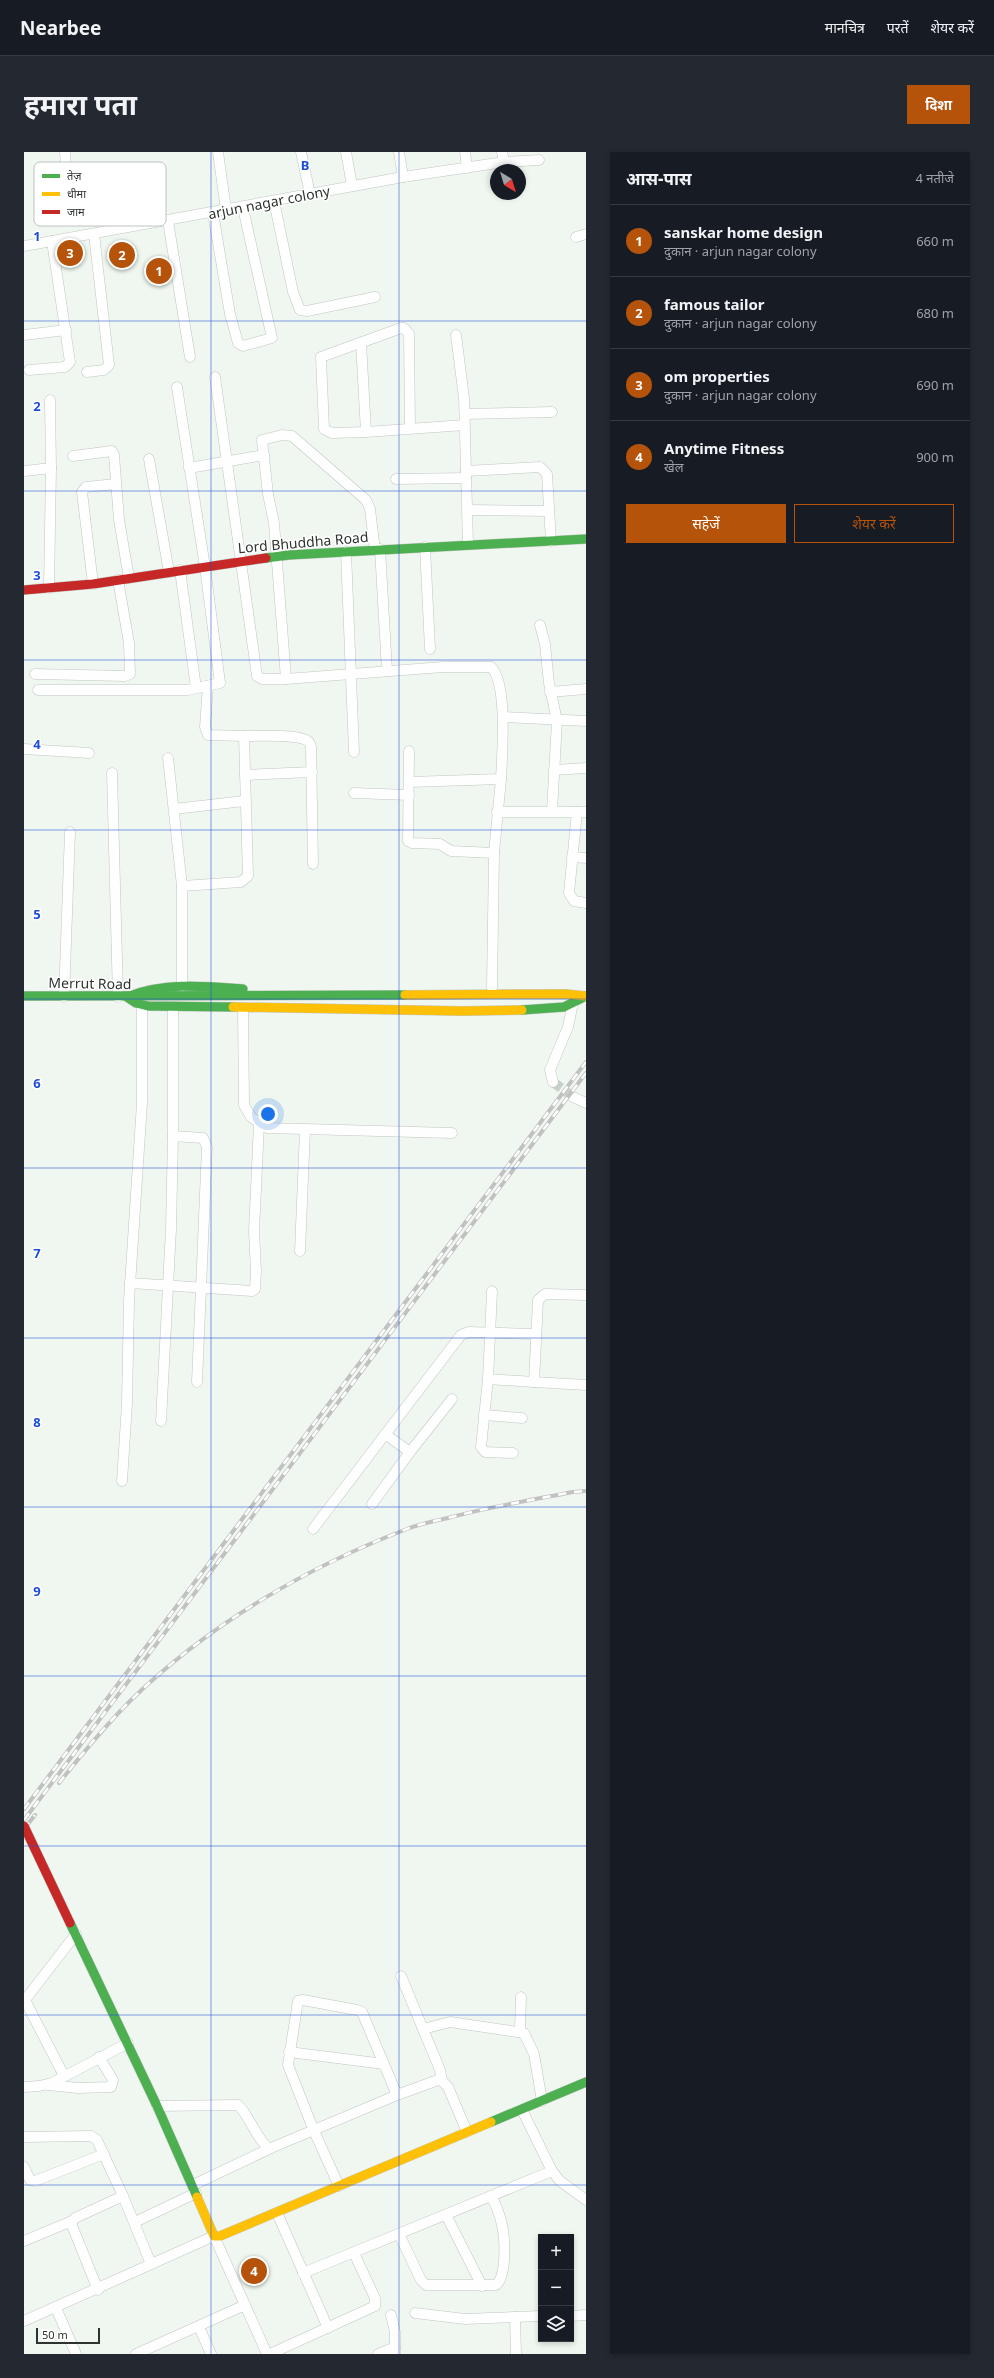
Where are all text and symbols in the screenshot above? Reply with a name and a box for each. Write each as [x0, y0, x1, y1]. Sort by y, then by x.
text: Nearbee [20, 15, 101, 41]
text: मानचित्र [825, 18, 865, 37]
text: परतें [887, 18, 909, 37]
text: शेयर करें [931, 18, 974, 37]
text: हमारा पता [24, 85, 137, 123]
button: दिशा [907, 85, 970, 124]
text: B [301, 156, 309, 174]
legend [34, 162, 166, 226]
north arrow [490, 164, 526, 200]
text: आस-पास [626, 167, 691, 190]
text: तेज़ [67, 168, 82, 183]
text: 4 नतीजे [916, 169, 954, 187]
street label: arjun nagar colony [206, 181, 332, 223]
text: धीमा [67, 186, 86, 201]
text: जाम [67, 204, 85, 219]
text: sanskar home design [664, 222, 823, 242]
text: 1 [33, 227, 41, 245]
text: 1 [635, 232, 643, 250]
text: 660 m [916, 232, 954, 250]
pin: 3 [57, 238, 83, 268]
pin: 2 [109, 240, 135, 270]
text: दुकान · arjun nagar colony [664, 242, 817, 260]
pin: 1 [146, 256, 172, 286]
text: famous tailor [664, 294, 765, 314]
text: 2 [635, 304, 643, 322]
text: 680 m [916, 304, 954, 322]
text: दुकान · arjun nagar colony [664, 314, 817, 332]
text: om properties [664, 366, 770, 386]
text: 3 [635, 376, 643, 394]
text: 690 m [916, 376, 954, 394]
text: दुकान · arjun nagar colony [664, 386, 817, 404]
text: 2 [33, 397, 41, 415]
text: Anytime Fitness [664, 438, 784, 458]
text: 4 [635, 448, 643, 466]
text: 900 m [916, 448, 954, 466]
text: खेल [664, 458, 683, 476]
button: सहेजें [626, 504, 786, 543]
button: शेयर करें [794, 504, 954, 543]
street label: Lord Bhuddha Road [237, 527, 369, 557]
text: 3 [33, 566, 41, 584]
text: 4 [33, 735, 41, 753]
text: 5 [33, 905, 41, 923]
street label: Merrut Road [48, 973, 132, 993]
text: 6 [33, 1074, 41, 1092]
your location [258, 1104, 278, 1124]
text: 7 [33, 1244, 41, 1262]
text: 8 [33, 1413, 41, 1431]
text: 9 [33, 1582, 41, 1600]
map controls [538, 2234, 574, 2342]
button: + [538, 2234, 574, 2270]
pin: 4 [241, 2256, 267, 2286]
button: − [538, 2270, 574, 2306]
button: layers [538, 2306, 574, 2342]
scale bar [36, 2326, 100, 2345]
text: 50 m [42, 2327, 68, 2342]

